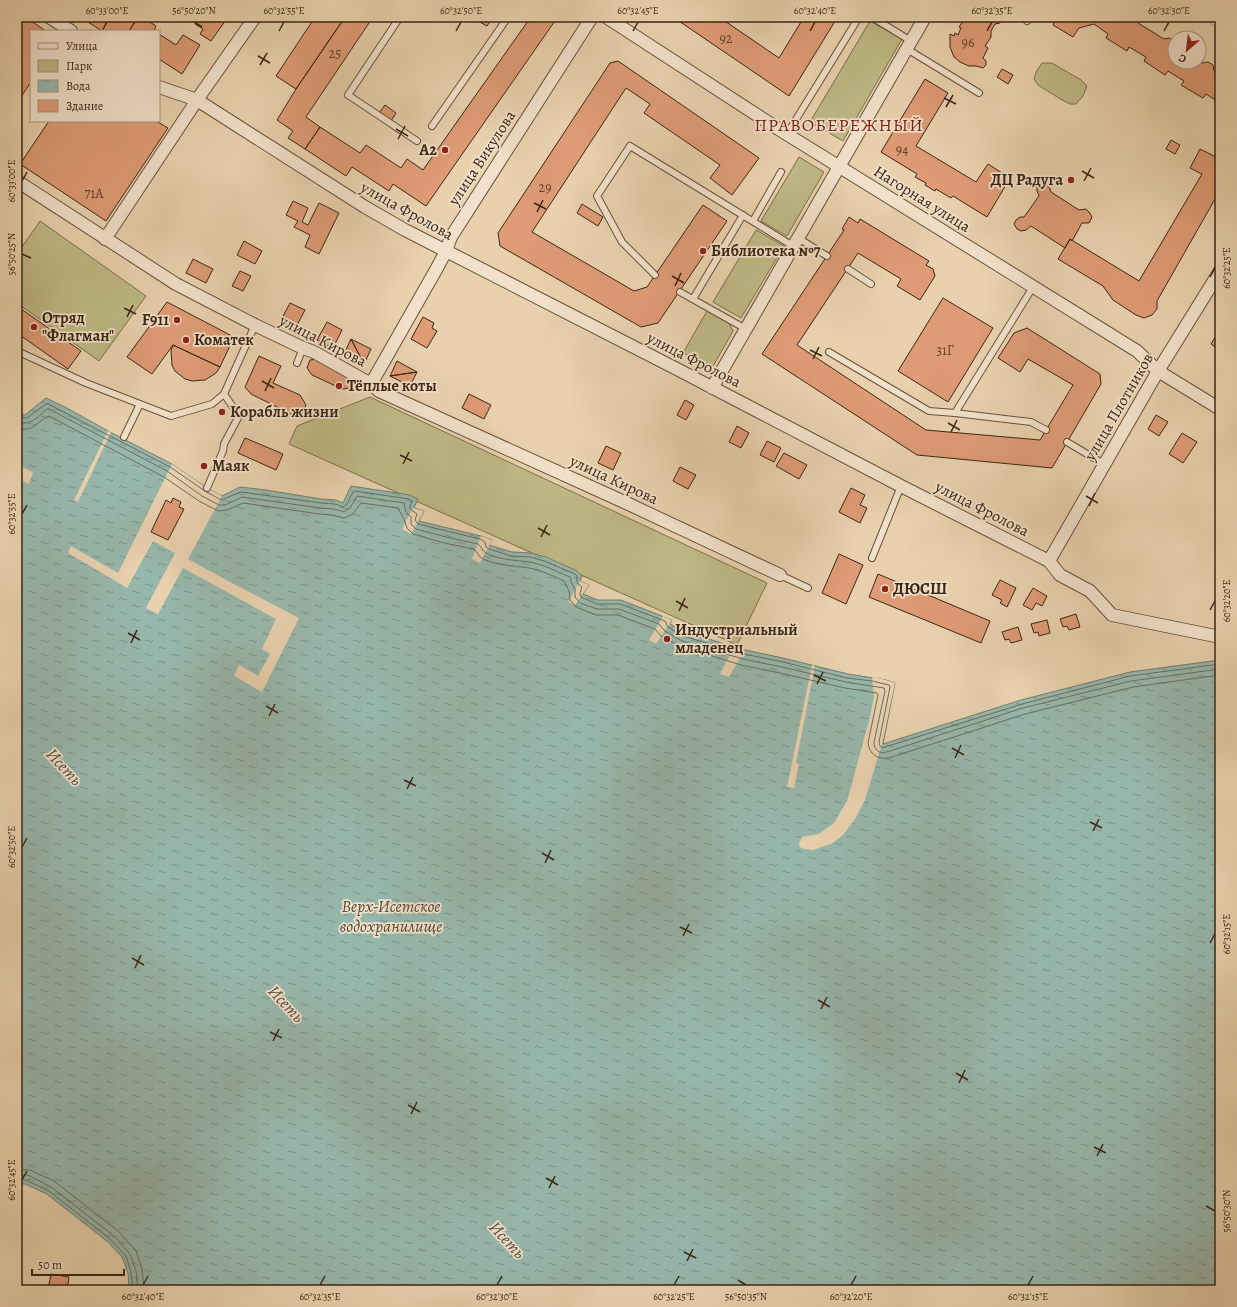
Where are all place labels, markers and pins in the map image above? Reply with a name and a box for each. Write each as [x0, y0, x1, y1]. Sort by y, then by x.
place label: А2 [418, 139, 437, 161]
marker: А2 [440, 145, 450, 155]
place label: ДЦ Радуга [991, 169, 1063, 191]
marker: ДЦ Радуга [1066, 175, 1076, 185]
place label: Библиотека №7 [711, 240, 821, 262]
marker: Библиотека №7 [698, 246, 708, 256]
place label: Отряд "Флагман" [42, 307, 114, 347]
place label: F911 [142, 309, 169, 331]
marker: F911 [172, 315, 182, 325]
marker: Отряд "Флагман" [29, 322, 39, 332]
place label: Коматек [194, 329, 254, 351]
marker: Коматек [181, 335, 191, 345]
place label: Тёплые коты [347, 375, 437, 397]
marker: Тёплые коты [334, 381, 344, 391]
place label: Корабль жизни [230, 401, 339, 423]
marker: Корабль жизни [217, 407, 227, 417]
place label: Маяк [212, 455, 250, 477]
marker: Маяк [199, 461, 209, 471]
place label: ДЮСШ [893, 578, 947, 600]
marker: ДЮСШ [880, 584, 890, 594]
place label: Индустриальный младенец [675, 619, 798, 659]
marker: Индустриальный младенец [662, 634, 672, 644]

